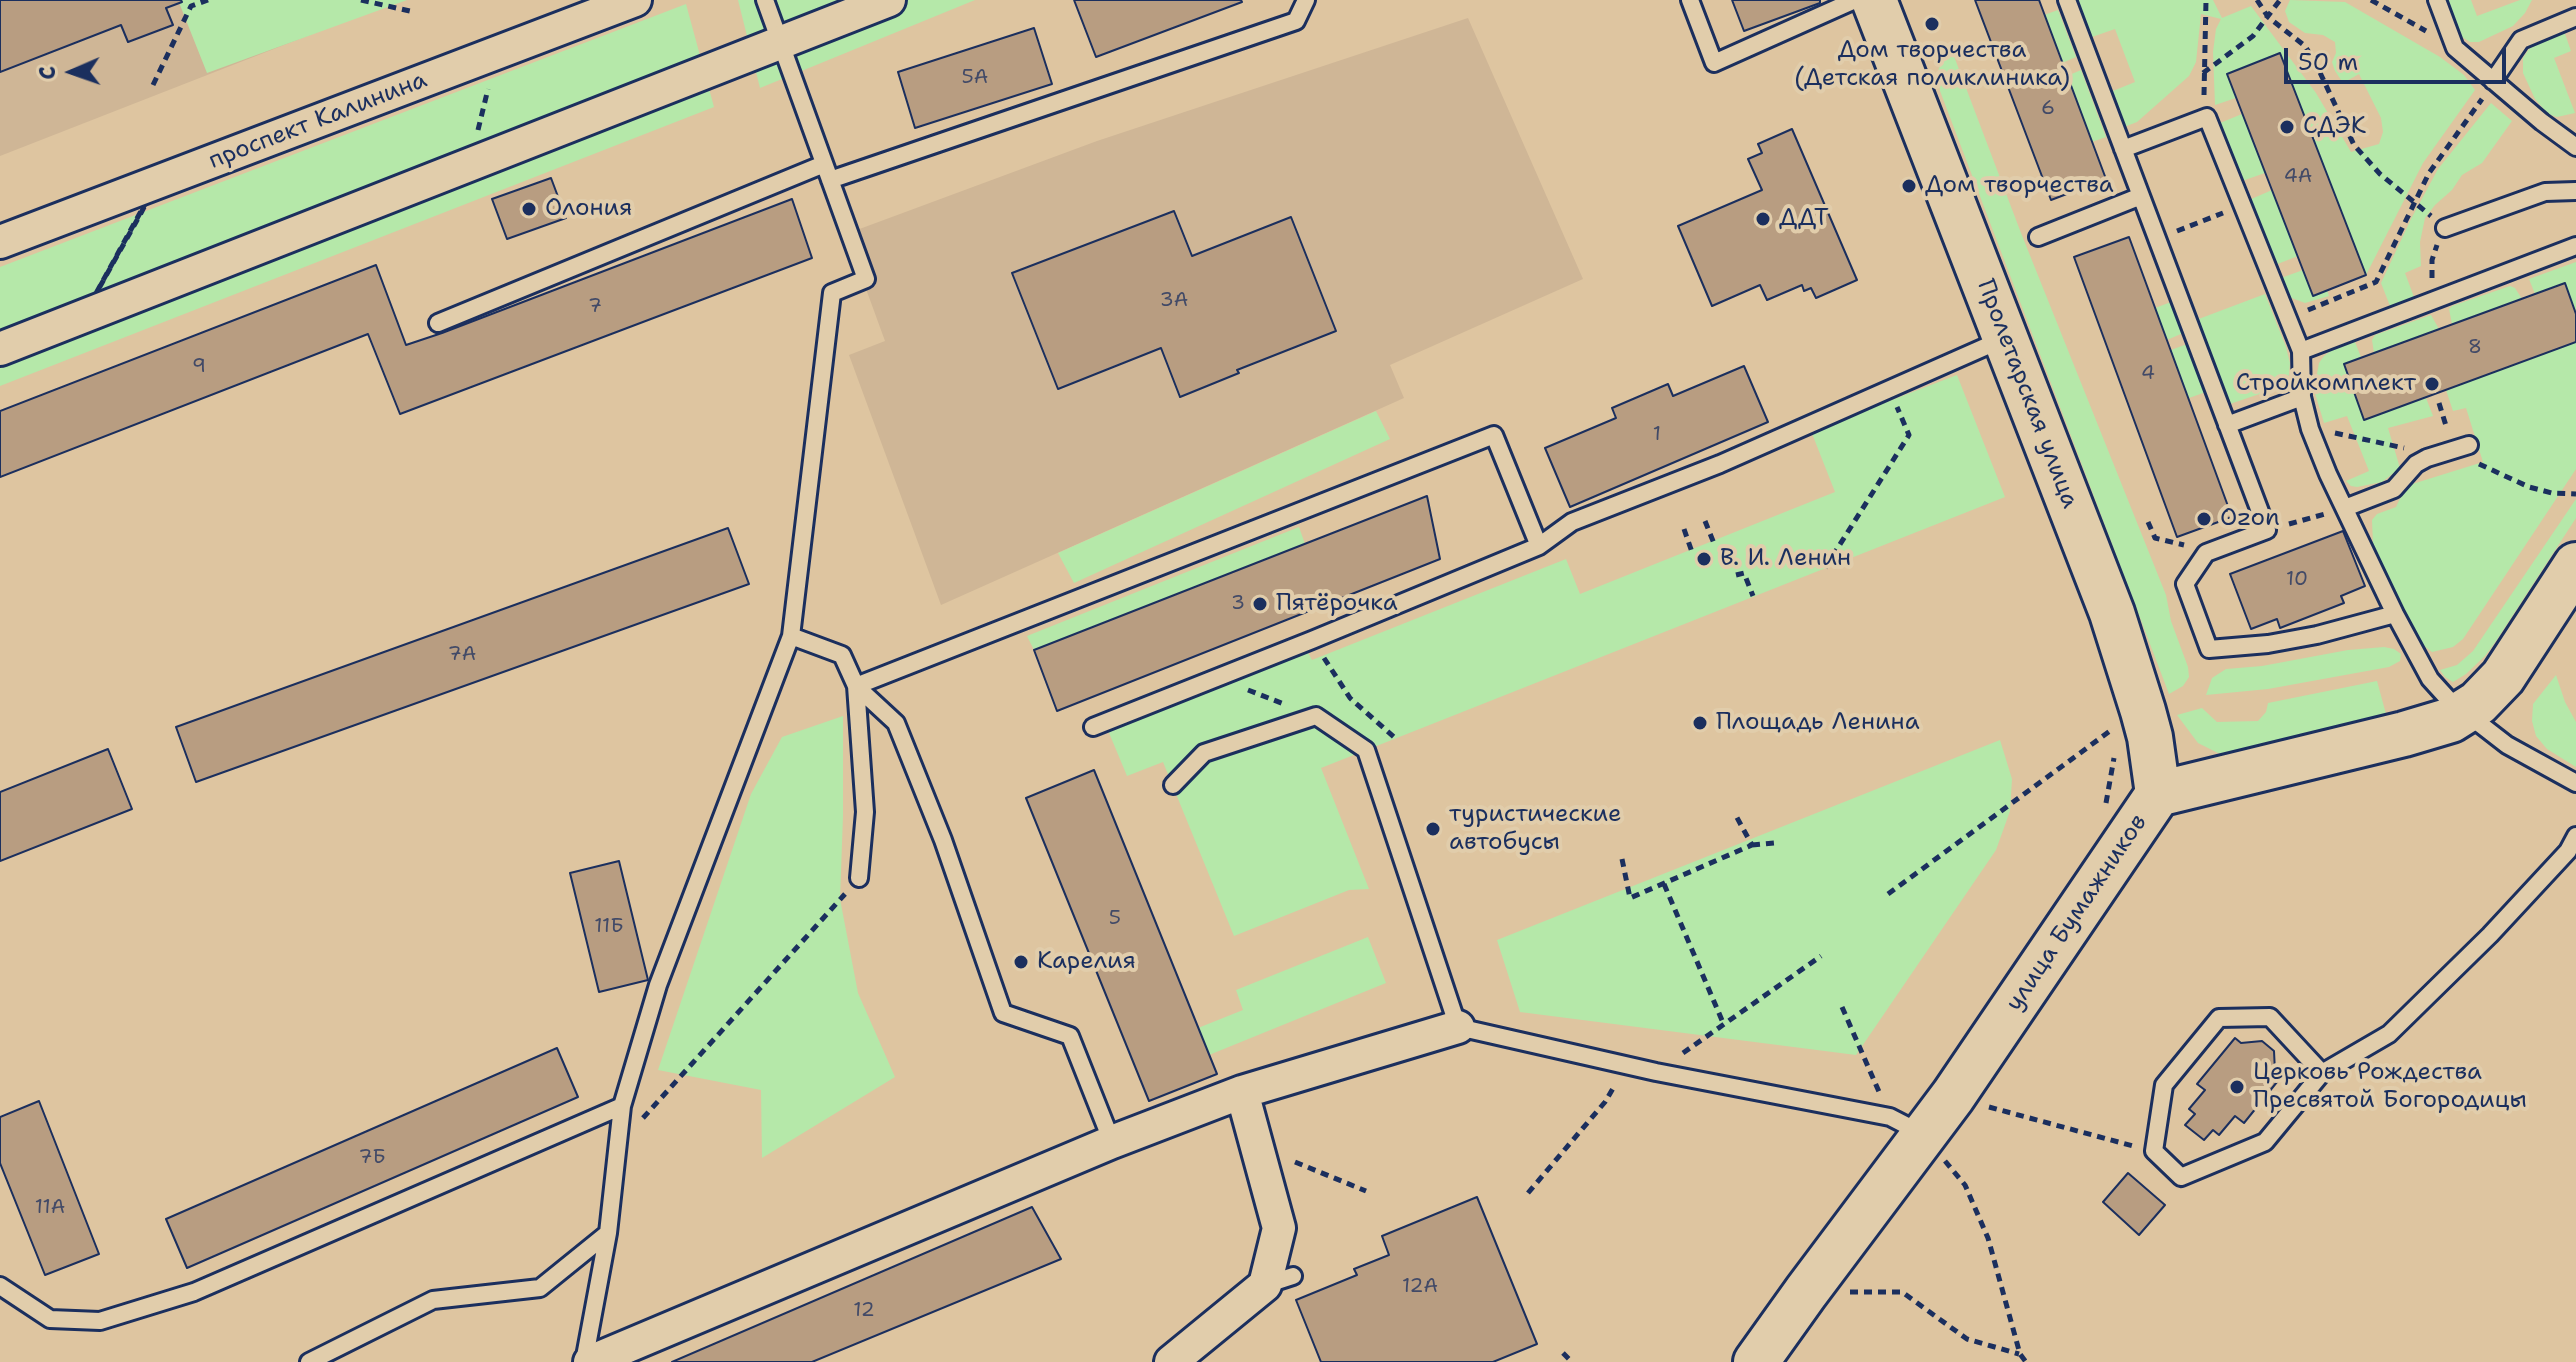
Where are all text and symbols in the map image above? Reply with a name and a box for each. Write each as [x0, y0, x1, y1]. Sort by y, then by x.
marker: Дом творчества (Детская поликлиника) [1923, 15, 1941, 33]
north arrow [32, 32, 112, 112]
scale bar [2288, 32, 2510, 82]
place label: Дом творчества (Детская поликлиника) [1794, 37, 2070, 93]
text: 50 m [2298, 46, 2358, 78]
text: С [33, 66, 62, 80]
street label: проспект Калинина [205, 66, 431, 176]
house number: 5А [962, 66, 988, 90]
house number: 6 [2041, 97, 2055, 121]
place label: СДЭК [2303, 113, 2366, 141]
marker: СДЭК [2278, 118, 2296, 136]
house number: 4А [2284, 165, 2312, 189]
place label: Дом творчества [1925, 172, 2114, 200]
marker: Дом творчества [1900, 177, 1918, 195]
place label: Олония [545, 195, 632, 223]
marker: Олония [520, 200, 538, 218]
place label: ДДТ [1779, 205, 1829, 233]
marker: ДДТ [1754, 210, 1772, 228]
street label: Пролетарская улица [1970, 276, 2084, 512]
house number: 3А [1160, 289, 1188, 313]
house number: 7 [588, 295, 602, 319]
house number: 8 [2468, 336, 2482, 360]
house number: 9 [192, 355, 206, 379]
house number: 4 [2141, 362, 2155, 386]
place label: Стройкомплект [2236, 370, 2416, 398]
marker: Стройкомплект [2423, 375, 2441, 393]
house number: 1 [1653, 423, 1661, 447]
place label: Ozon [2220, 505, 2280, 533]
marker: Ozon [2195, 510, 2213, 528]
place label: В. И. Ленин [1720, 545, 1851, 573]
marker: В. И. Ленин [1695, 550, 1713, 568]
house number: 10 [2286, 568, 2308, 592]
place label: Пятёрочка [1276, 590, 1398, 618]
house number: 3 [1231, 592, 1245, 616]
marker: Пятёрочка [1251, 595, 1269, 613]
house number: 7А [448, 643, 476, 667]
place label: Площадь Ленина [1716, 709, 1920, 737]
marker: Площадь Ленина [1691, 714, 1709, 732]
place label: туристические автобусы [1449, 801, 1621, 857]
street label: улица Бумажников [2000, 809, 2154, 1017]
marker: туристические автобусы [1424, 820, 1442, 838]
house number: 5 [1109, 907, 1121, 931]
house number: 11Б [594, 915, 624, 939]
place label: Карелия [1037, 948, 1136, 976]
marker: Карелия [1012, 953, 1030, 971]
place label: Церковь Рождества Пресвятой Богородицы [2253, 1059, 2527, 1115]
marker: Церковь Рождества Пресвятой Богородицы [2228, 1078, 2246, 1096]
house number: 7Б [358, 1146, 386, 1170]
house number: 11А [35, 1196, 65, 1220]
house number: 12А [1402, 1275, 1438, 1299]
house number: 12 [853, 1299, 875, 1323]

